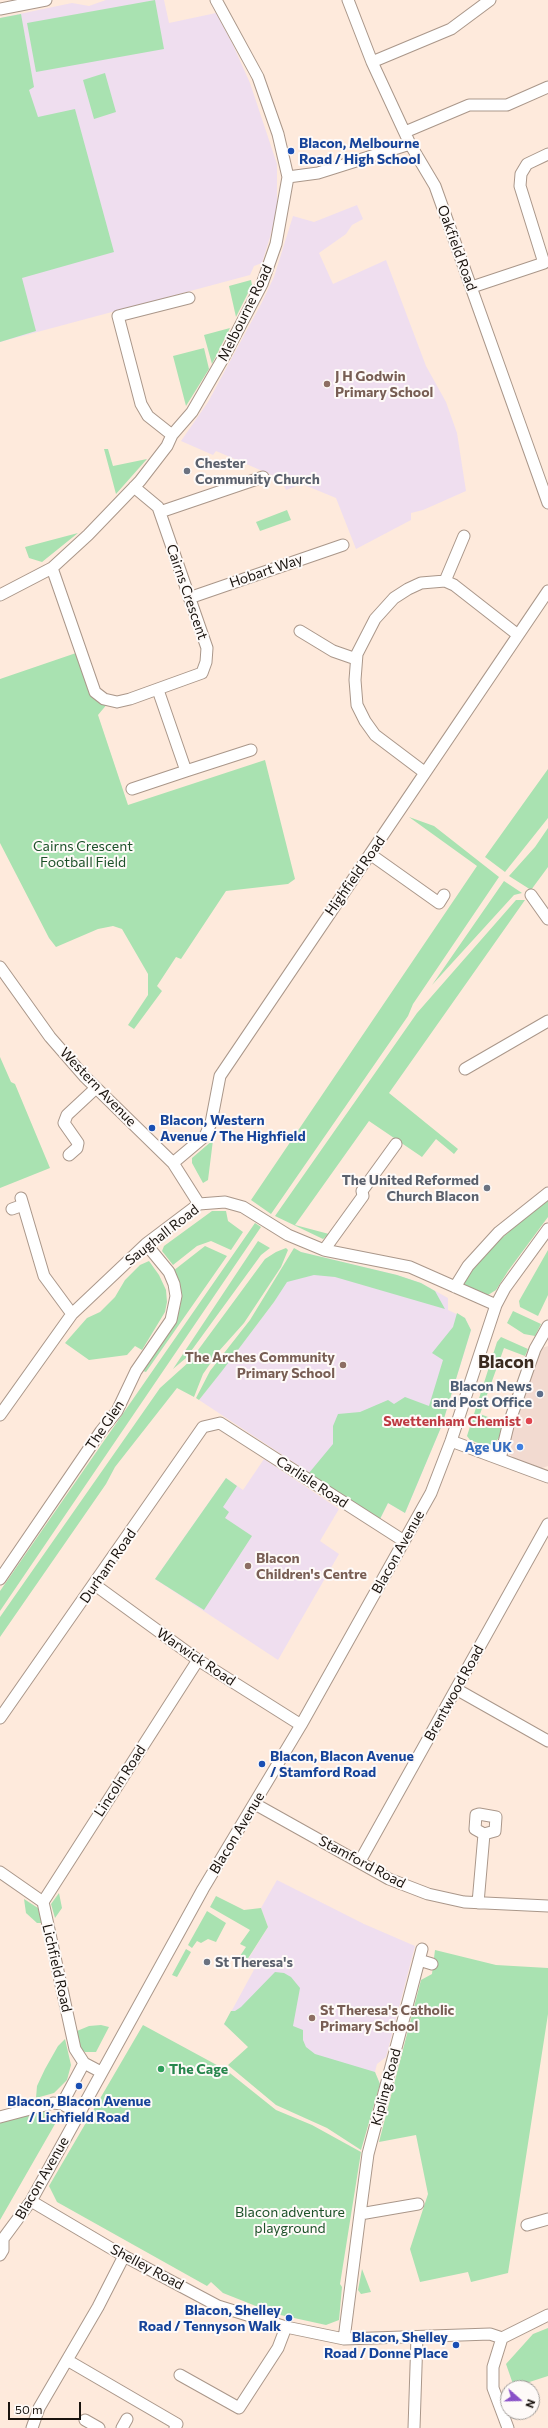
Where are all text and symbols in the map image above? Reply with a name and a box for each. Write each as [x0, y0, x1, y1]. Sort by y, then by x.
place label: Blacon, Melbourne Road / High School [299, 135, 421, 168]
marker: Blacon, Melbourne Road / High School [286, 146, 296, 156]
street label: Oakfield Road [434, 203, 480, 293]
street label: Melbourne Road [214, 262, 276, 364]
place label: J H Godwin Primary School [335, 368, 433, 400]
marker: J H Godwin Primary School [322, 379, 332, 389]
place label: Chester Community Church [195, 455, 320, 488]
marker: Chester Community Church [182, 466, 192, 476]
street label: Cairns Crescent [163, 542, 211, 642]
street label: Hobart Way [227, 551, 305, 591]
street label: Highfield Road [321, 833, 389, 919]
park label: Cairns Crescent Football Field [33, 838, 133, 870]
street label: Western Avenue [56, 1044, 140, 1130]
place label: Blacon, Western Avenue / The Highfield [160, 1112, 306, 1144]
marker: Blacon, Western Avenue / The Highfield [147, 1123, 157, 1133]
place label: The United Reformed Church Blacon [342, 1172, 479, 1204]
marker: The United Reformed Church Blacon [482, 1183, 492, 1193]
street label: Saughall Road [122, 1201, 202, 1269]
place label: The Arches Community Primary School [185, 1349, 335, 1382]
district label: Blacon [478, 1351, 534, 1373]
marker: The Arches Community Primary School [338, 1360, 348, 1370]
place label: Blacon News and Post Office [433, 1378, 532, 1410]
marker: Blacon News and Post Office [535, 1389, 545, 1399]
street label: The Glen [82, 1397, 128, 1453]
place label: Swettenham Chemist [383, 1413, 521, 1429]
marker: Swettenham Chemist [524, 1416, 534, 1426]
place label: Age UK [465, 1439, 512, 1455]
marker: Age UK [515, 1442, 525, 1452]
street label: Carlisle Road [273, 1453, 351, 1511]
street label: Blacon Avenue [368, 1507, 428, 1597]
street label: Durham Road [76, 1526, 140, 1606]
place label: Blacon Children's Centre [256, 1550, 367, 1582]
marker: Blacon Children's Centre [243, 1561, 253, 1571]
street label: Warwick Road [154, 1625, 238, 1689]
street label: Brentwood Road [421, 1642, 487, 1744]
street label: Lincoln Road [91, 1742, 149, 1820]
place label: Blacon, Blacon Avenue / Stamford Road [270, 1748, 414, 1780]
marker: Blacon, Blacon Avenue / Stamford Road [257, 1759, 267, 1769]
street label: Blacon Avenue [206, 1789, 268, 1877]
street label: Stamford Road [316, 1832, 408, 1892]
street label: Lichfield Road [39, 1922, 75, 2014]
place label: St Theresa's [215, 1954, 293, 1970]
marker: St Theresa's [202, 1957, 212, 1967]
place label: St Theresa's Catholic Primary School [320, 2002, 454, 2034]
marker: St Theresa's Catholic Primary School [307, 2013, 317, 2023]
street label: Kipling Road [368, 2046, 404, 2128]
place label: The Cage [169, 2061, 228, 2077]
marker: The Cage [156, 2064, 166, 2074]
marker: Blacon, Blacon Avenue / Lichfield Road [74, 2081, 84, 2091]
place label: Blacon, Blacon Avenue / Lichfield Road [7, 2093, 151, 2126]
street label: Blacon Avenue [12, 2134, 72, 2222]
park label: Blacon adventure playground [235, 2204, 345, 2236]
street label: Shelley Road [107, 2241, 187, 2293]
place label: Blacon, Shelley Road / Tennyson Walk [139, 2302, 281, 2334]
marker: Blacon, Shelley Road / Tennyson Walk [284, 2313, 294, 2323]
place label: Blacon, Shelley Road / Donne Place [324, 2329, 448, 2362]
marker: Blacon, Shelley Road / Donne Place [451, 2340, 461, 2350]
north arrow [500, 2380, 540, 2420]
scale bar [10, 2394, 83, 2420]
text: N [523, 2398, 538, 2410]
text: 50 m [15, 2402, 43, 2416]

